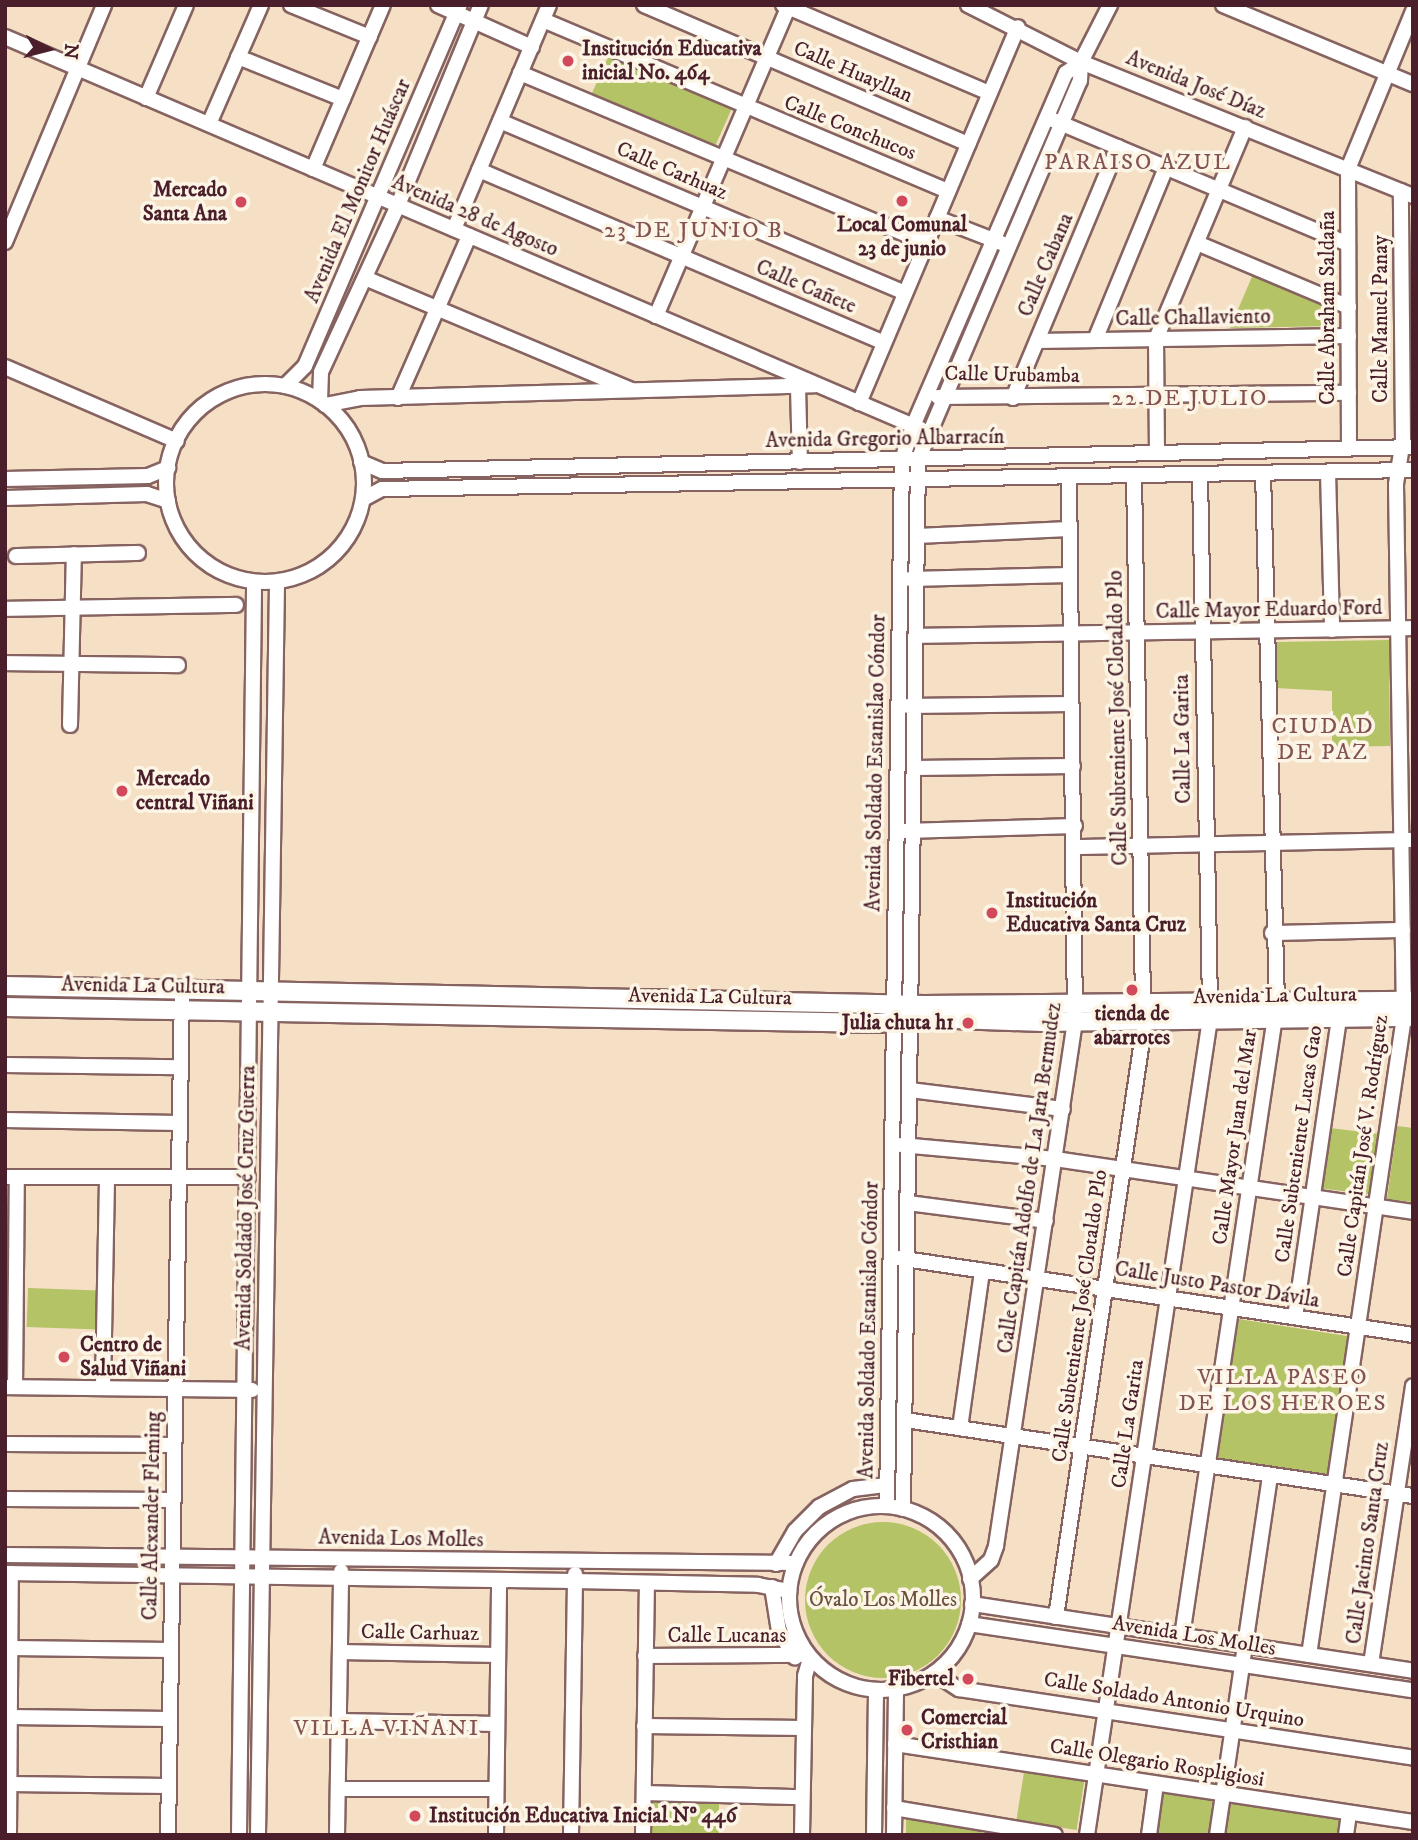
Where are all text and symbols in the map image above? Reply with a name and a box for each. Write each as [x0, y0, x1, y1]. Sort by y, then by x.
north arrow [14, 14, 84, 84]
place label: Institución Educativa inicial No. 464 [582, 36, 761, 86]
street label: Calle Huayllan [790, 36, 916, 108]
text: N [58, 42, 83, 60]
street label: Avenida José Díaz [1122, 45, 1270, 125]
marker: Institución Educativa inicial No. 464 [560, 53, 576, 69]
street label: Avenida El Monitor Huáscar [299, 75, 417, 307]
street label: Calle Conchucos [780, 90, 920, 166]
street label: Calle Carhuaz [613, 136, 731, 206]
district label: PARAISO AZUL [1046, 149, 1230, 177]
street label: Avenida 28 de Agosto [388, 170, 562, 262]
place label: Mercado Santa Ana [143, 177, 227, 227]
marker: Local Comunal 23 de junio [894, 193, 910, 209]
marker: Mercado Santa Ana [233, 194, 249, 210]
street label: Calle Cabana [1013, 209, 1079, 321]
street label: Calle Abraham Saldaña [1315, 211, 1341, 405]
place label: Local Comunal 23 de junio [837, 212, 967, 262]
district label: 23 DE JUNIO B [606, 217, 782, 245]
street label: Calle Manuel Panay [1368, 235, 1394, 403]
street label: Calle Cañete [752, 255, 860, 319]
street label: Calle Challaviento [1115, 304, 1271, 332]
street label: Calle Urubamba [944, 361, 1080, 389]
district label: 22 DE JULIO [1113, 385, 1267, 413]
street label: Avenida Gregorio Albarracín [765, 424, 1005, 454]
street label: Calle Subteniente José Clotaldo Plo [1103, 570, 1133, 866]
street label: Calle Mayor Eduardo Ford [1155, 595, 1383, 625]
street label: Avenida Soldado Estanislao Cóndor [861, 614, 891, 912]
street label: Calle La Garita [1169, 674, 1197, 804]
district label: CIUDAD DE PAZ [1272, 713, 1374, 767]
place label: Mercado central Viñani [136, 766, 254, 816]
marker: Mercado central Viñani [114, 783, 130, 799]
place label: Institución Educativa Santa Cruz [1006, 888, 1186, 938]
marker: Institución Educativa Santa Cruz [984, 905, 1000, 921]
street label: Avenida La Cultura [61, 972, 225, 1000]
marker: tienda de abarrotes [1124, 982, 1140, 998]
street label: Avenida La Cultura [1193, 982, 1357, 1010]
street label: Avenida La Cultura [628, 983, 792, 1011]
street label: Calle Capitán Adolfo de La Jara Bermudez [993, 1001, 1067, 1355]
place label: tienda de abarrotes [1094, 1001, 1170, 1051]
place label: Julia chuta h1 [842, 1010, 954, 1036]
street label: Calle Capitán José V. Rodríguez [1332, 1013, 1394, 1279]
marker: Julia chuta h1 [960, 1015, 976, 1031]
street label: Calle Subteniente Lucas Gao [1270, 1024, 1328, 1264]
street label: Calle Mayor Juan del Mar [1207, 1028, 1263, 1246]
street label: Avenida Soldado José Cruz Guerra [231, 1065, 261, 1351]
street label: Calle Subteniente José Clotaldo Plo [1047, 1168, 1113, 1464]
street label: Avenida Soldado Estanislao Cóndor [854, 1181, 884, 1479]
street label: Calle Justo Pastor Dávila [1113, 1256, 1321, 1314]
place label: Centro de Salud Viñani [80, 1332, 186, 1382]
marker: Centro de Salud Viñani [54, 1347, 74, 1367]
street label: Calle La Garita [1107, 1358, 1149, 1490]
district label: VILLA PASEO DE LOS HEROES [1180, 1364, 1386, 1418]
street label: Calle Alexander Fleming [138, 1411, 166, 1621]
street label: Calle Jacinto Santa Cruz [1341, 1440, 1395, 1646]
street label: Avenida Los Molles [318, 1525, 484, 1553]
park label: Óvalo Los Molles [809, 1587, 957, 1613]
street label: Avenida Los Molles [1110, 1611, 1278, 1661]
street label: Calle Carhuaz [361, 1619, 479, 1647]
street label: Calle Lucanas [668, 1623, 786, 1649]
place label: Fibertel [888, 1666, 954, 1692]
street label: Calle Soldado Antonio Urquino [1042, 1667, 1306, 1733]
marker: Fibertel [960, 1671, 976, 1687]
place label: Comercial Cristhian [921, 1705, 1007, 1755]
district label: VILLA VIÑANI [295, 1715, 479, 1743]
marker: Comercial Cristhian [899, 1722, 915, 1738]
street label: Calle Olegario Rospligiosi [1048, 1734, 1266, 1792]
place label: Institución Educativa Inicial Nº 446 [429, 1803, 737, 1829]
marker: Institución Educativa Inicial Nº 446 [407, 1808, 423, 1824]

